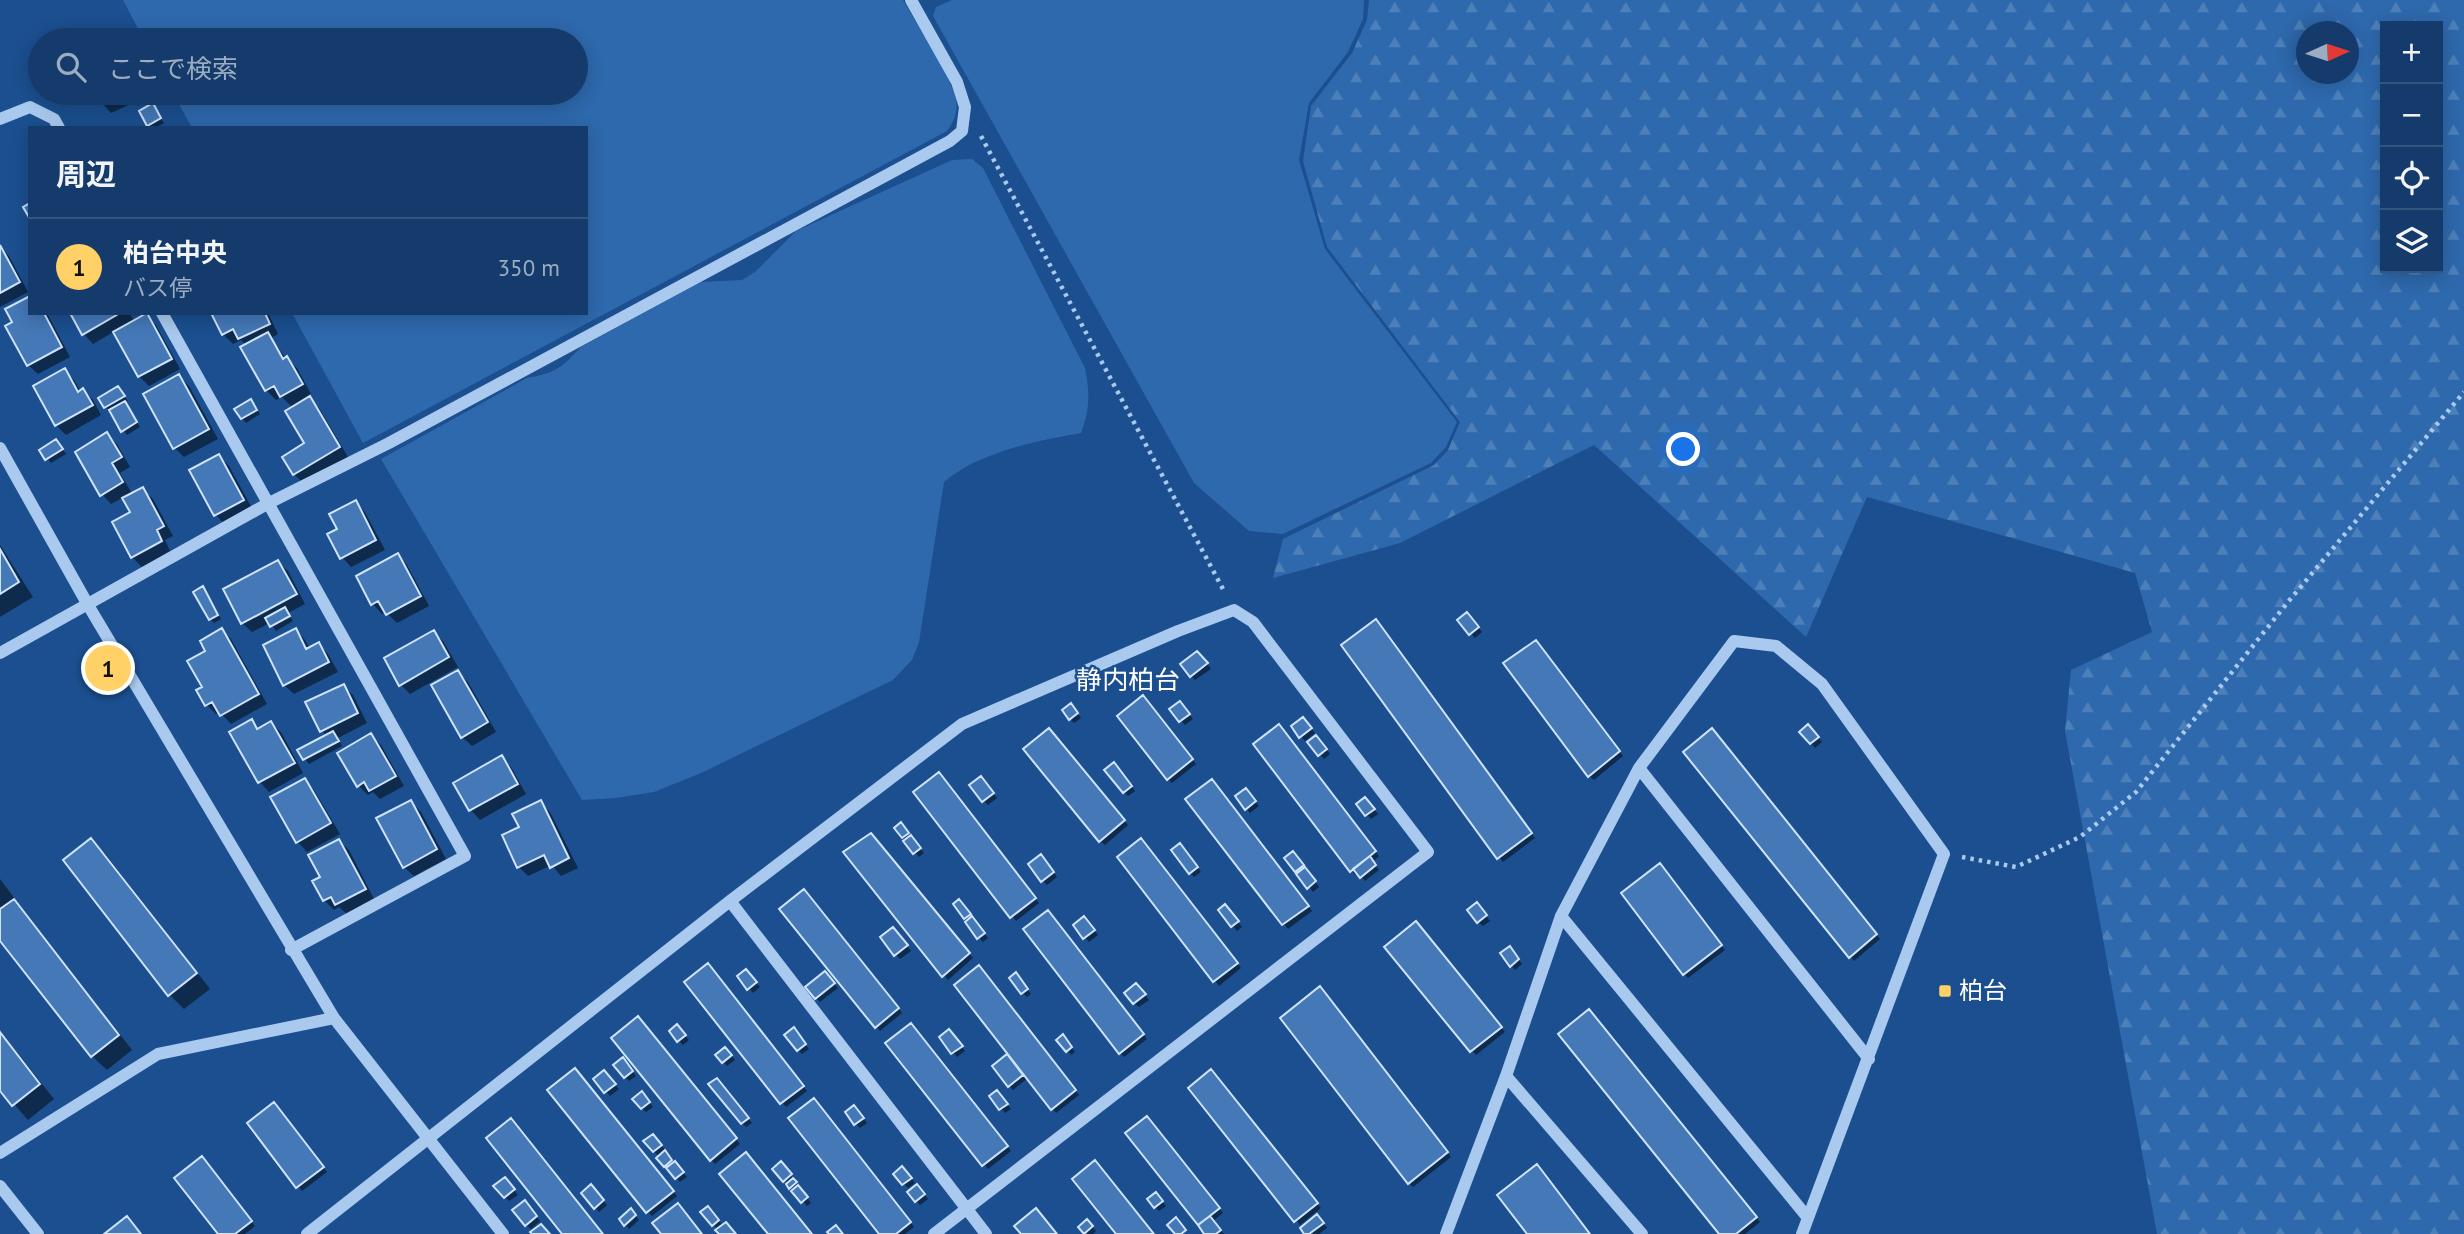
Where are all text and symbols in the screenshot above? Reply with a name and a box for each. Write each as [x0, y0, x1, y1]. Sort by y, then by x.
north arrow [2296, 21, 2359, 84]
map controls [2380, 21, 2443, 273]
button: + [2380, 21, 2443, 84]
search box [28, 28, 588, 105]
icon: search [52, 48, 90, 86]
text: ここで検索 [108, 52, 238, 85]
button: − [2380, 84, 2443, 147]
button: locate [2380, 147, 2443, 210]
text: 周辺 [56, 154, 116, 193]
button: layers [2380, 210, 2443, 273]
text: 柏台中央 [123, 236, 227, 269]
text: 1 [72, 253, 86, 282]
text: 350 m [498, 253, 560, 282]
text: バス停 [123, 273, 192, 302]
your location [1666, 432, 1700, 466]
pin: 1 [85, 642, 131, 694]
district label: 静内柏台 [1076, 663, 1180, 696]
place label: 柏台 [1959, 975, 2007, 1006]
marker: 柏台 [1937, 983, 1953, 999]

